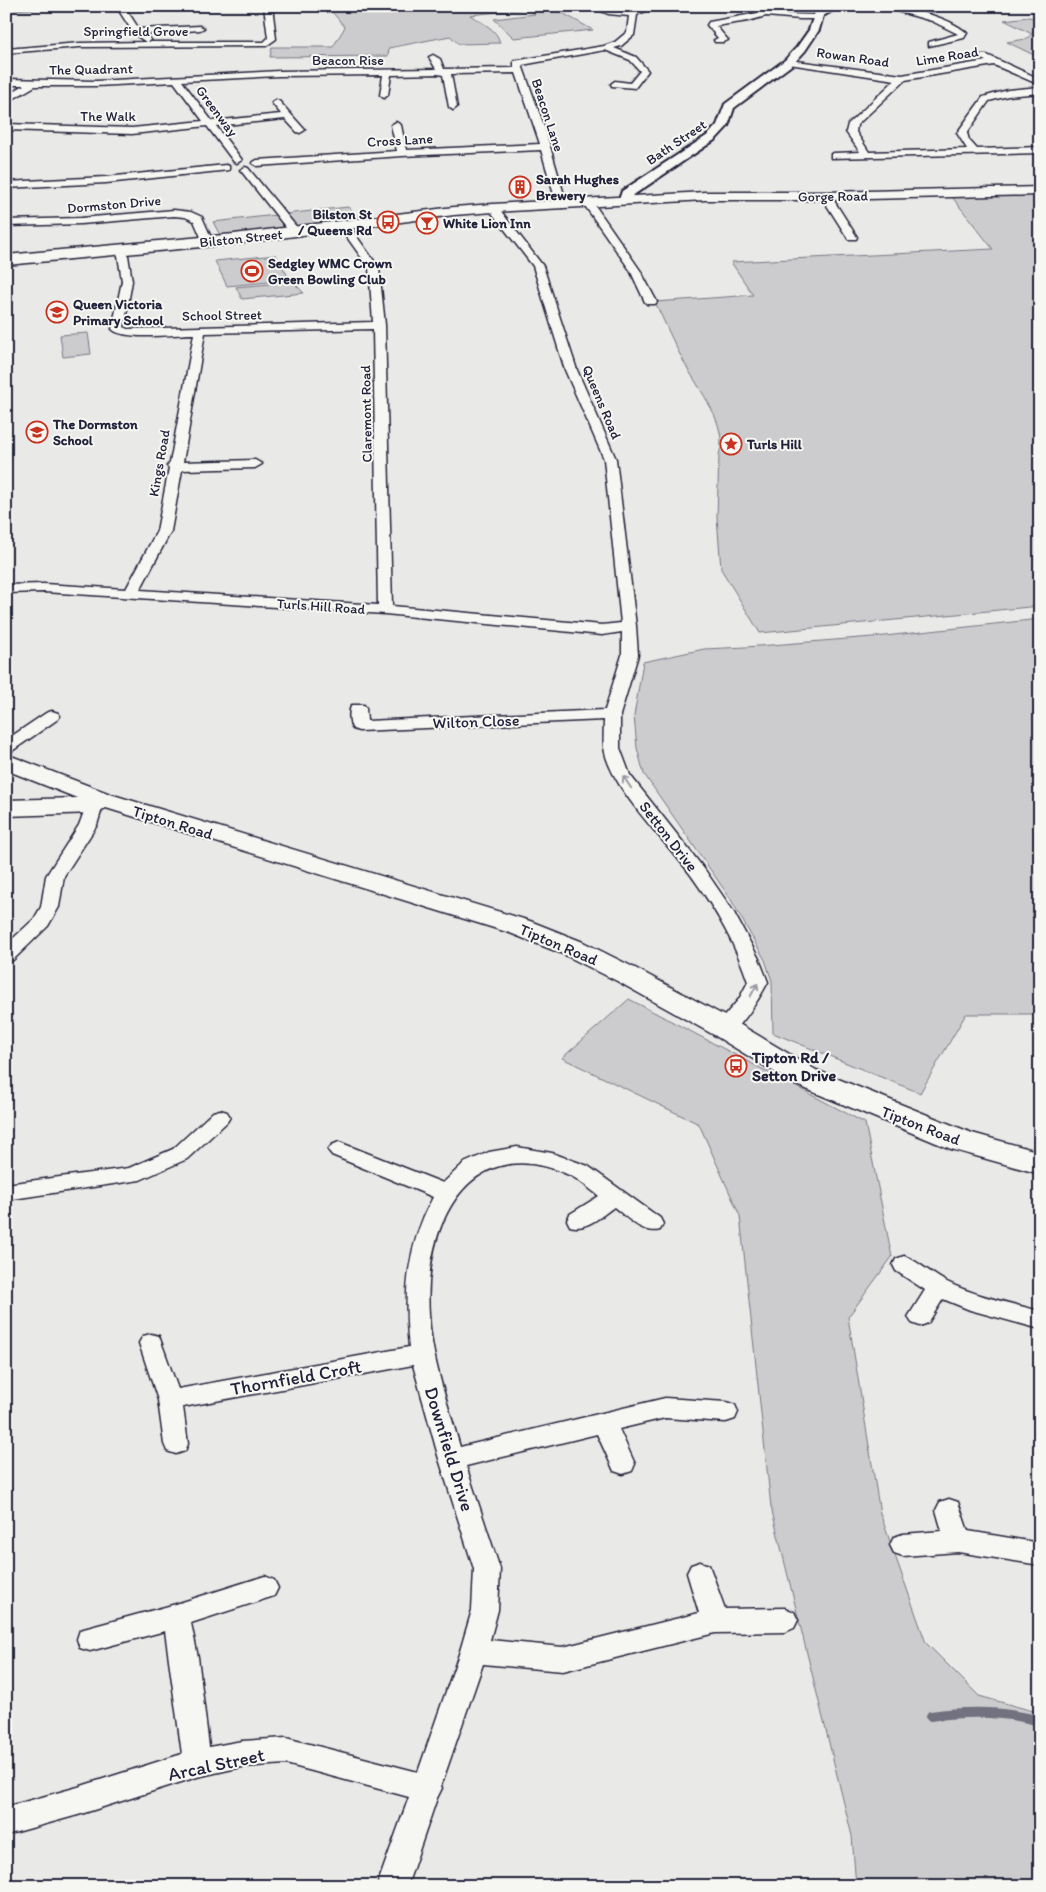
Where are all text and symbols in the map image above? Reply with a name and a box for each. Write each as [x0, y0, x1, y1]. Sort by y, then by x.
street label: Springfield Grove [83, 23, 189, 40]
street label: Lime Road [915, 43, 980, 70]
street label: Rowan Road [815, 44, 891, 71]
street label: Beacon Rise [312, 52, 384, 69]
street label: The Quadrant [49, 60, 133, 79]
street label: Beacon Lane [528, 76, 567, 154]
street label: Greenway [192, 82, 242, 140]
street label: The Walk [80, 108, 136, 125]
street label: Bath Street [643, 116, 710, 169]
street label: Cross Lane [367, 130, 434, 151]
place label: Sarah Hughes Brewery [536, 171, 619, 204]
building icon: Sarah Hughes Brewery [508, 175, 532, 199]
street label: Gorge Road [798, 187, 869, 206]
street label: Dormston Drive [66, 192, 162, 217]
place label: Bilston St / Queens Rd [297, 206, 373, 239]
bus stop icon: Bilston St / Queens Rd [376, 210, 400, 234]
bar icon: White Lion Inn [415, 211, 439, 235]
place label: White Lion Inn [443, 215, 531, 232]
street label: Bilston Street [199, 226, 284, 251]
place label: Sedgley WMC Crown Green Bowling Club [268, 255, 392, 288]
sports icon: Sedgley WMC Crown Green Bowling Club [240, 259, 264, 283]
place label: Queen Victoria Primary School [73, 296, 165, 329]
school or university icon: Queen Victoria Primary School [45, 300, 69, 324]
street label: School Street [182, 306, 262, 325]
street label: Queens Road [578, 363, 625, 442]
street label: Claremont Road [357, 365, 376, 463]
place label: The Dormston School [52, 416, 138, 449]
school or university icon: The Dormston School [25, 420, 49, 444]
street label: Kings Road [145, 428, 174, 498]
place icon: Turls Hill [719, 432, 743, 456]
place label: Turls Hill [746, 436, 803, 453]
street label: Turls Hill Road [276, 595, 366, 618]
street label: Wilton Close [432, 710, 520, 733]
one-way arrow [622, 775, 632, 789]
street label: Setton Drive [635, 797, 702, 875]
street label: Tipton Road [130, 801, 216, 844]
street label: Tipton Road [517, 919, 601, 970]
one-way arrow [749, 983, 759, 997]
place label: Tipton Rd / Setton Drive [751, 1048, 836, 1085]
bus stop icon: Tipton Rd / Setton Drive [724, 1054, 748, 1078]
street label: Tipton Road [879, 1102, 963, 1149]
street label: Thornfield Croft [229, 1355, 364, 1400]
street label: Downfield Drive [420, 1384, 479, 1514]
street label: Arcal Street [166, 1743, 267, 1786]

